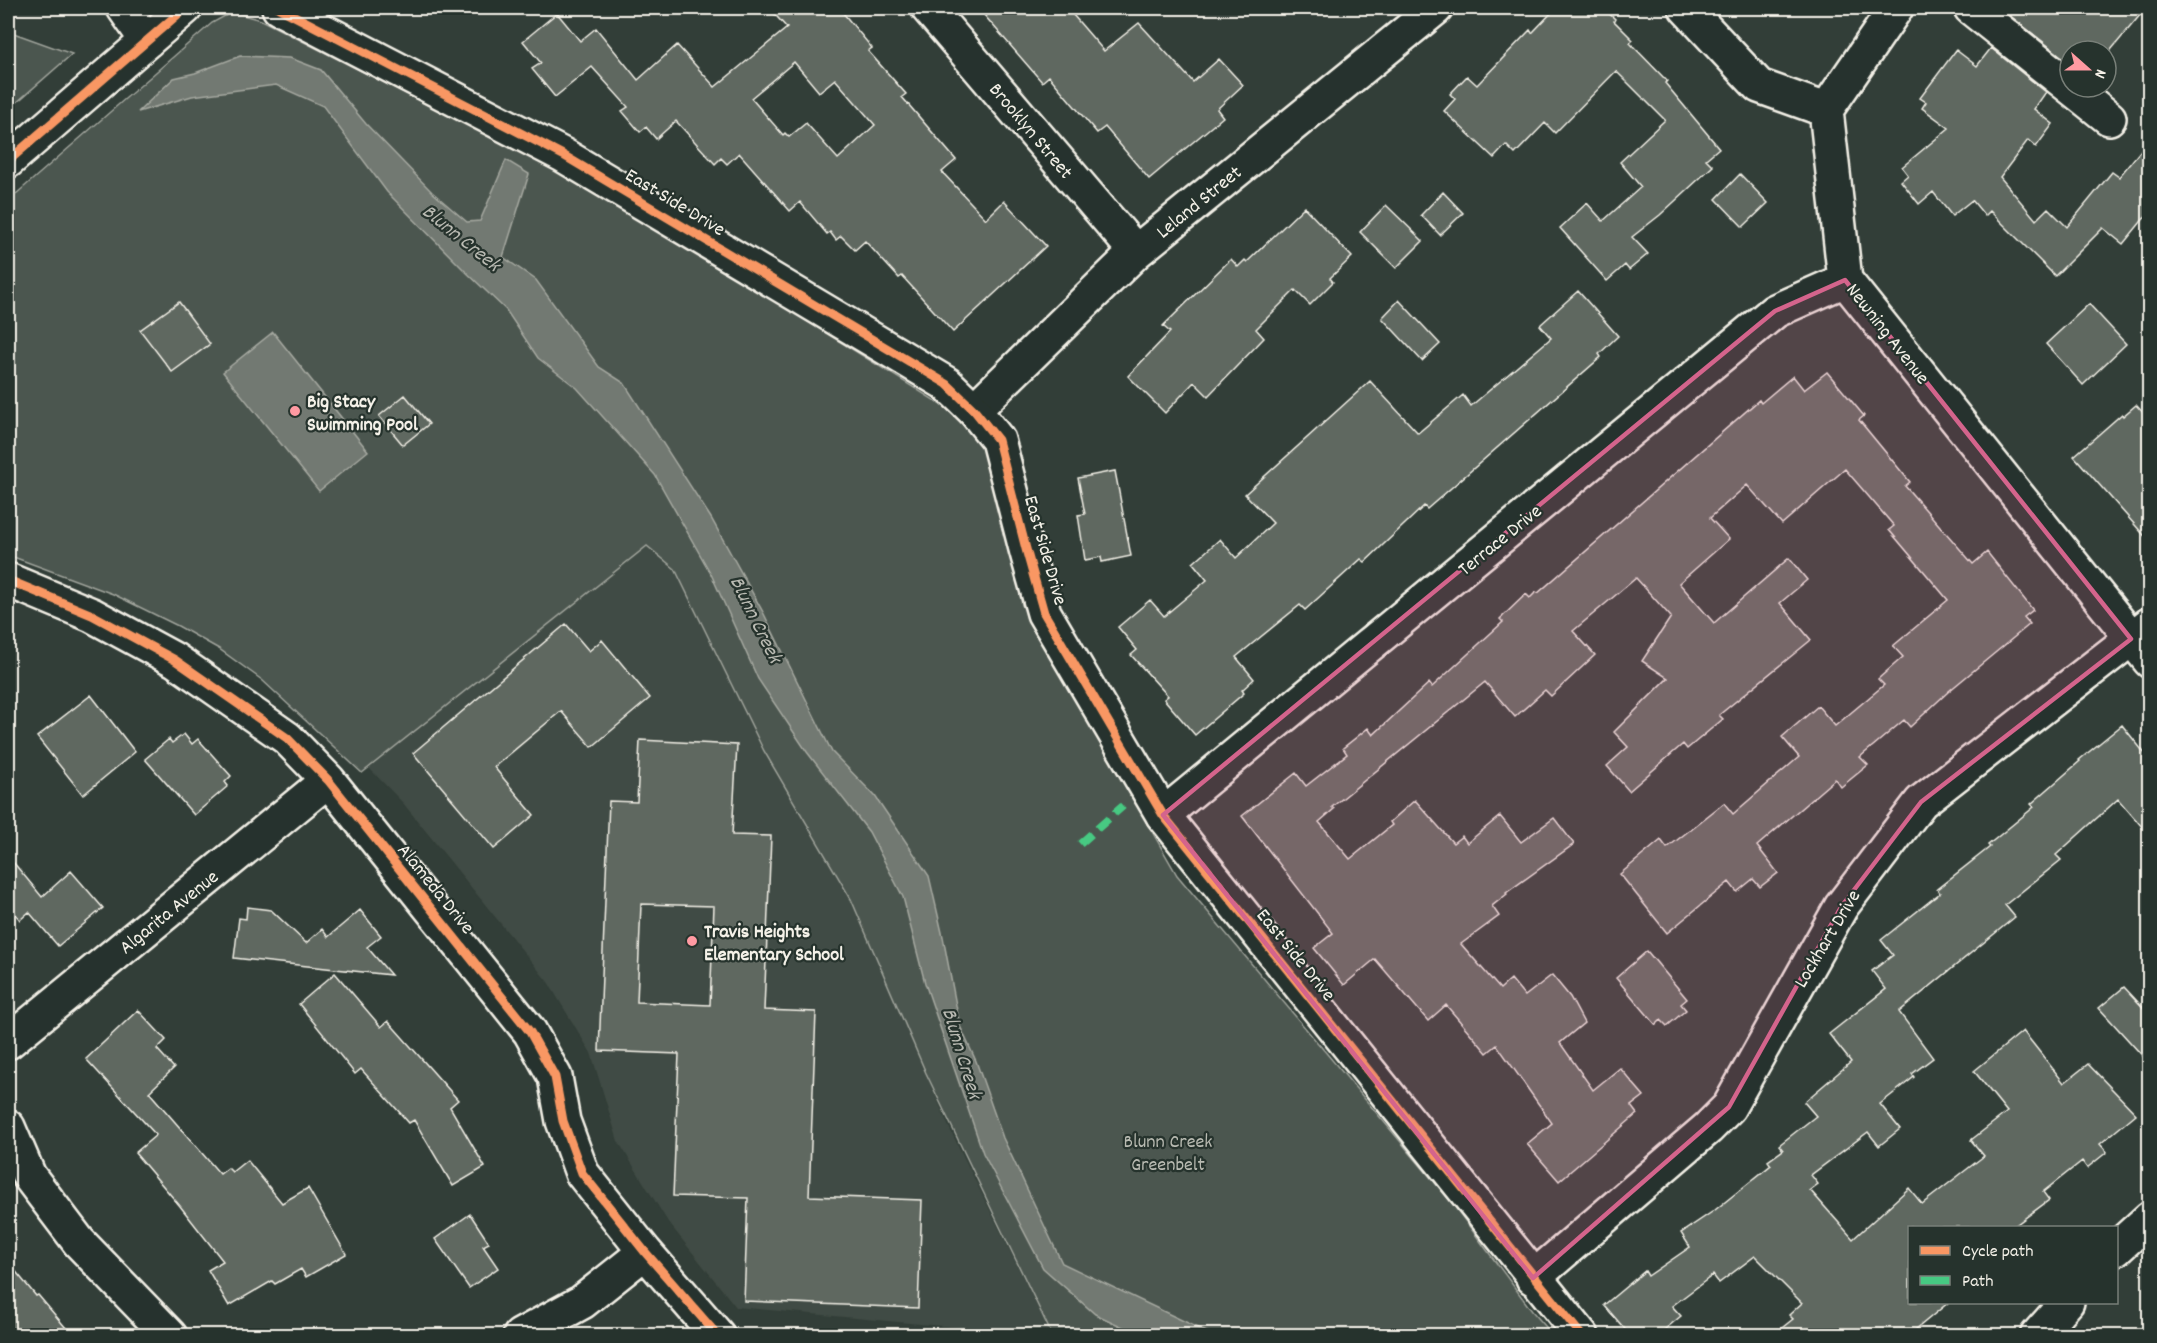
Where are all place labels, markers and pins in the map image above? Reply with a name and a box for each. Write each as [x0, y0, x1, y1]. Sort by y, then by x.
place label: Big Stacy Swimming Pool [307, 389, 418, 440]
marker: Big Stacy Swimming Pool [288, 404, 302, 418]
place label: Travis Heights Elementary School [704, 919, 844, 970]
marker: Travis Heights Elementary School [685, 934, 699, 948]

